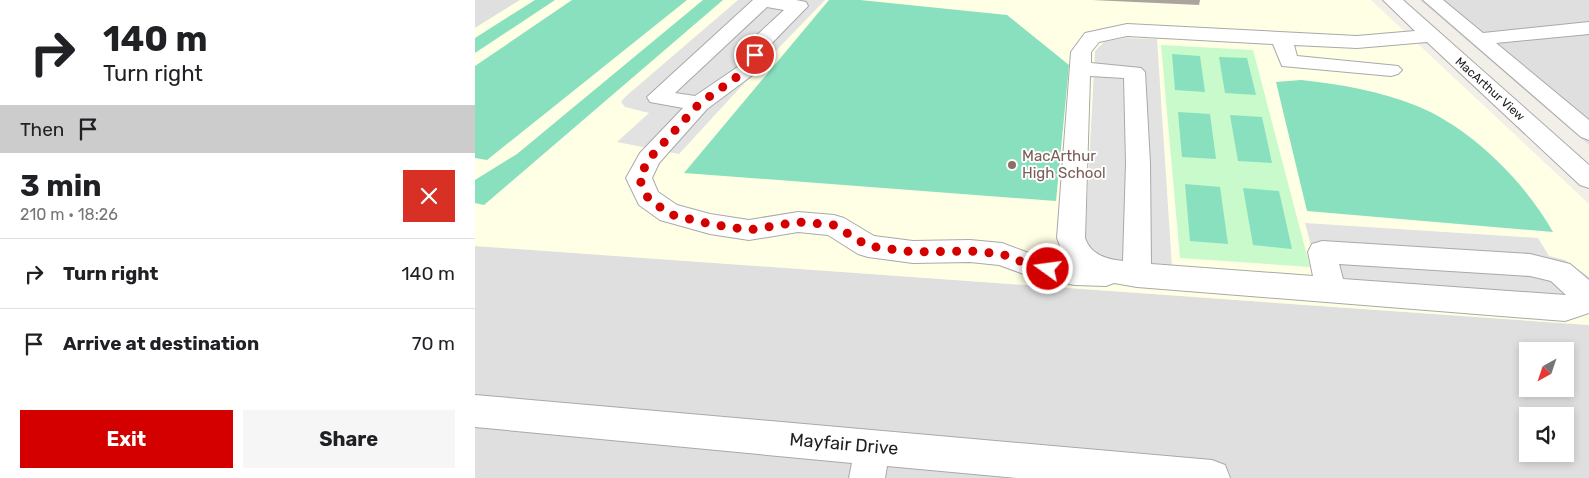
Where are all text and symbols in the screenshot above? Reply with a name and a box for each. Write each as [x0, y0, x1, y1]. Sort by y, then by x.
text: 140 m [103, 18, 208, 60]
icon: right [20, 20, 85, 85]
pin [734, 34, 776, 76]
icon: arrive [741, 41, 769, 69]
street label: MacArthur View [1452, 54, 1528, 124]
text: Turn right [103, 60, 203, 87]
icon: arrive [74, 115, 102, 143]
text: Then [20, 118, 64, 141]
place label: MacArthur High School [1022, 147, 1106, 182]
marker: MacArthur High School [1006, 159, 1018, 171]
text: 3 min [20, 168, 102, 204]
button: close [403, 170, 455, 222]
text: 210 m · 18:26 [20, 205, 118, 224]
position arrow [1021, 242, 1073, 294]
icon: right [20, 260, 48, 288]
text: Turn right [63, 262, 158, 285]
text: 140 m [401, 262, 455, 285]
icon: arrive [20, 330, 48, 358]
text: Arrive at destination [63, 332, 259, 355]
text: 70 m [412, 332, 455, 355]
north arrow [1519, 342, 1574, 398]
map controls [1519, 342, 1574, 462]
button: sound [1519, 407, 1574, 462]
button: Exit [20, 410, 233, 468]
button: Share [243, 410, 455, 468]
street label: Mayfair Drive [789, 428, 899, 460]

